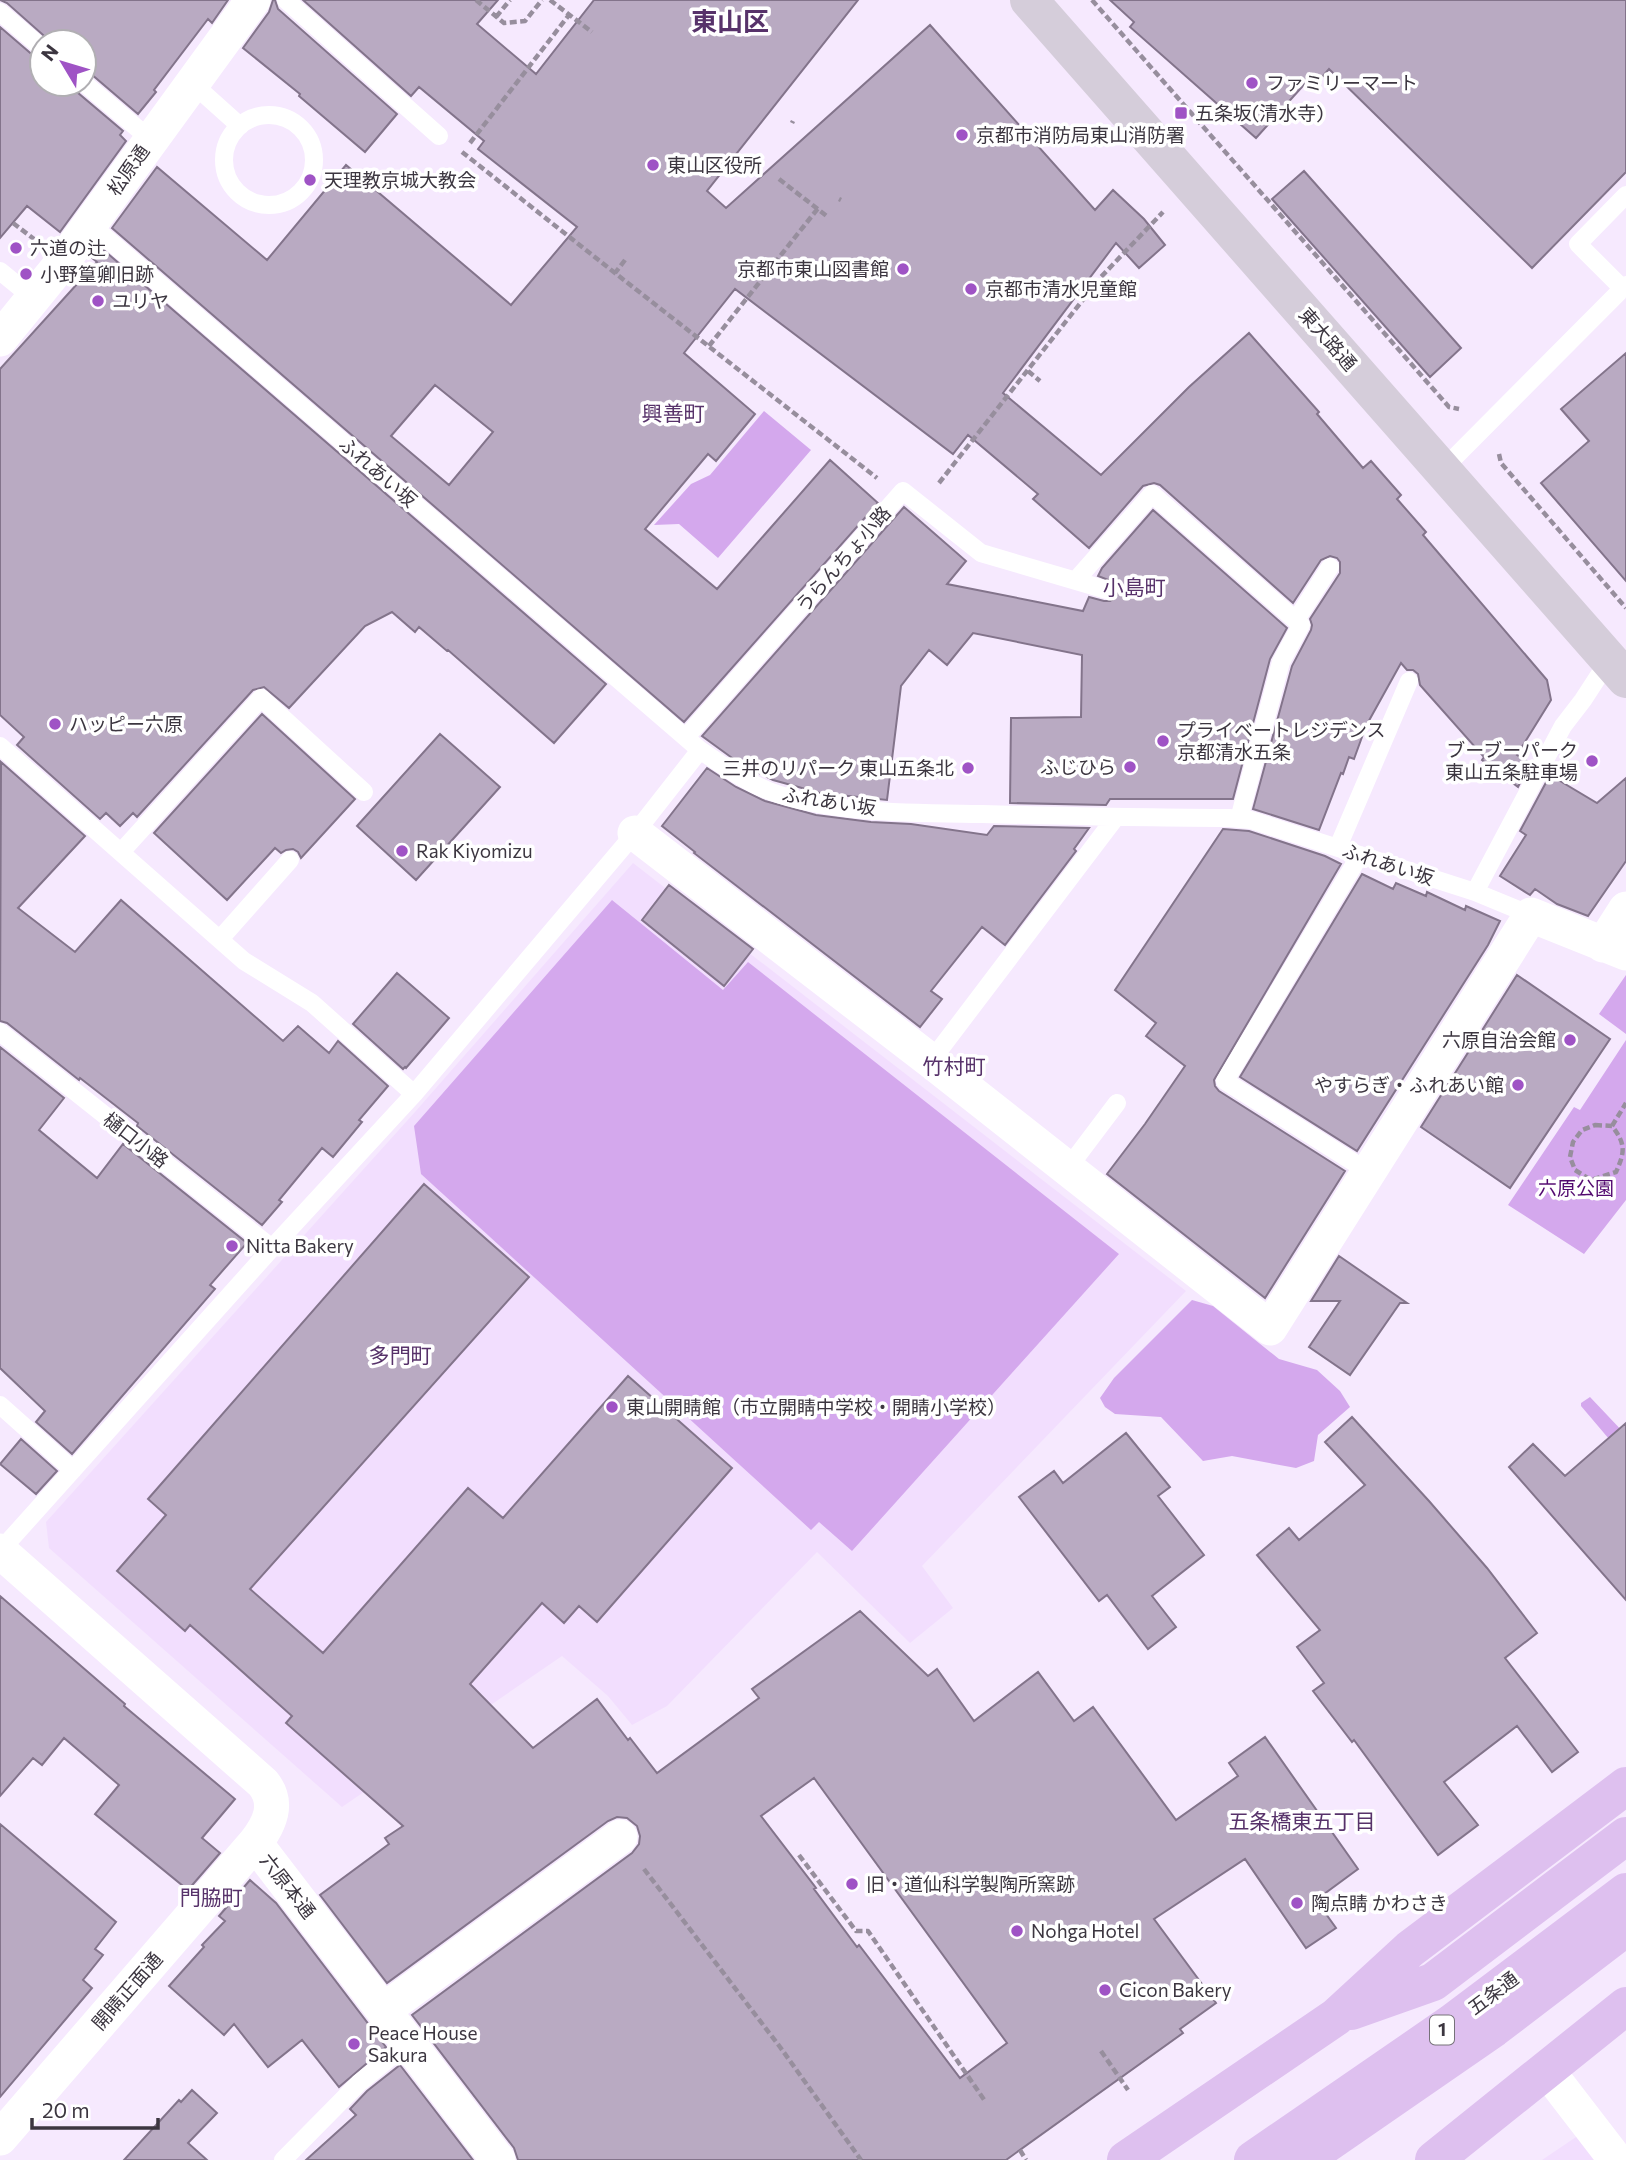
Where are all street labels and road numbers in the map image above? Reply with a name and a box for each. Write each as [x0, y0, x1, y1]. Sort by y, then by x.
street label: 松原通 [102, 140, 153, 200]
street label: 東大路通 [1295, 302, 1362, 375]
street label: ふれあい坂 [335, 432, 422, 511]
street label: うらんちょ小路 [790, 501, 895, 616]
street label: ふれあい坂 [780, 782, 878, 819]
street label: ふれあい坂 [1339, 838, 1437, 889]
street label: 樋口小路 [99, 1107, 173, 1172]
street label: 六原本通 [256, 1849, 321, 1923]
street label: 開睛正面通 [87, 1947, 166, 2034]
street label: 五条通 [1463, 1966, 1522, 2019]
road number: 1 [1430, 2016, 1454, 2044]

